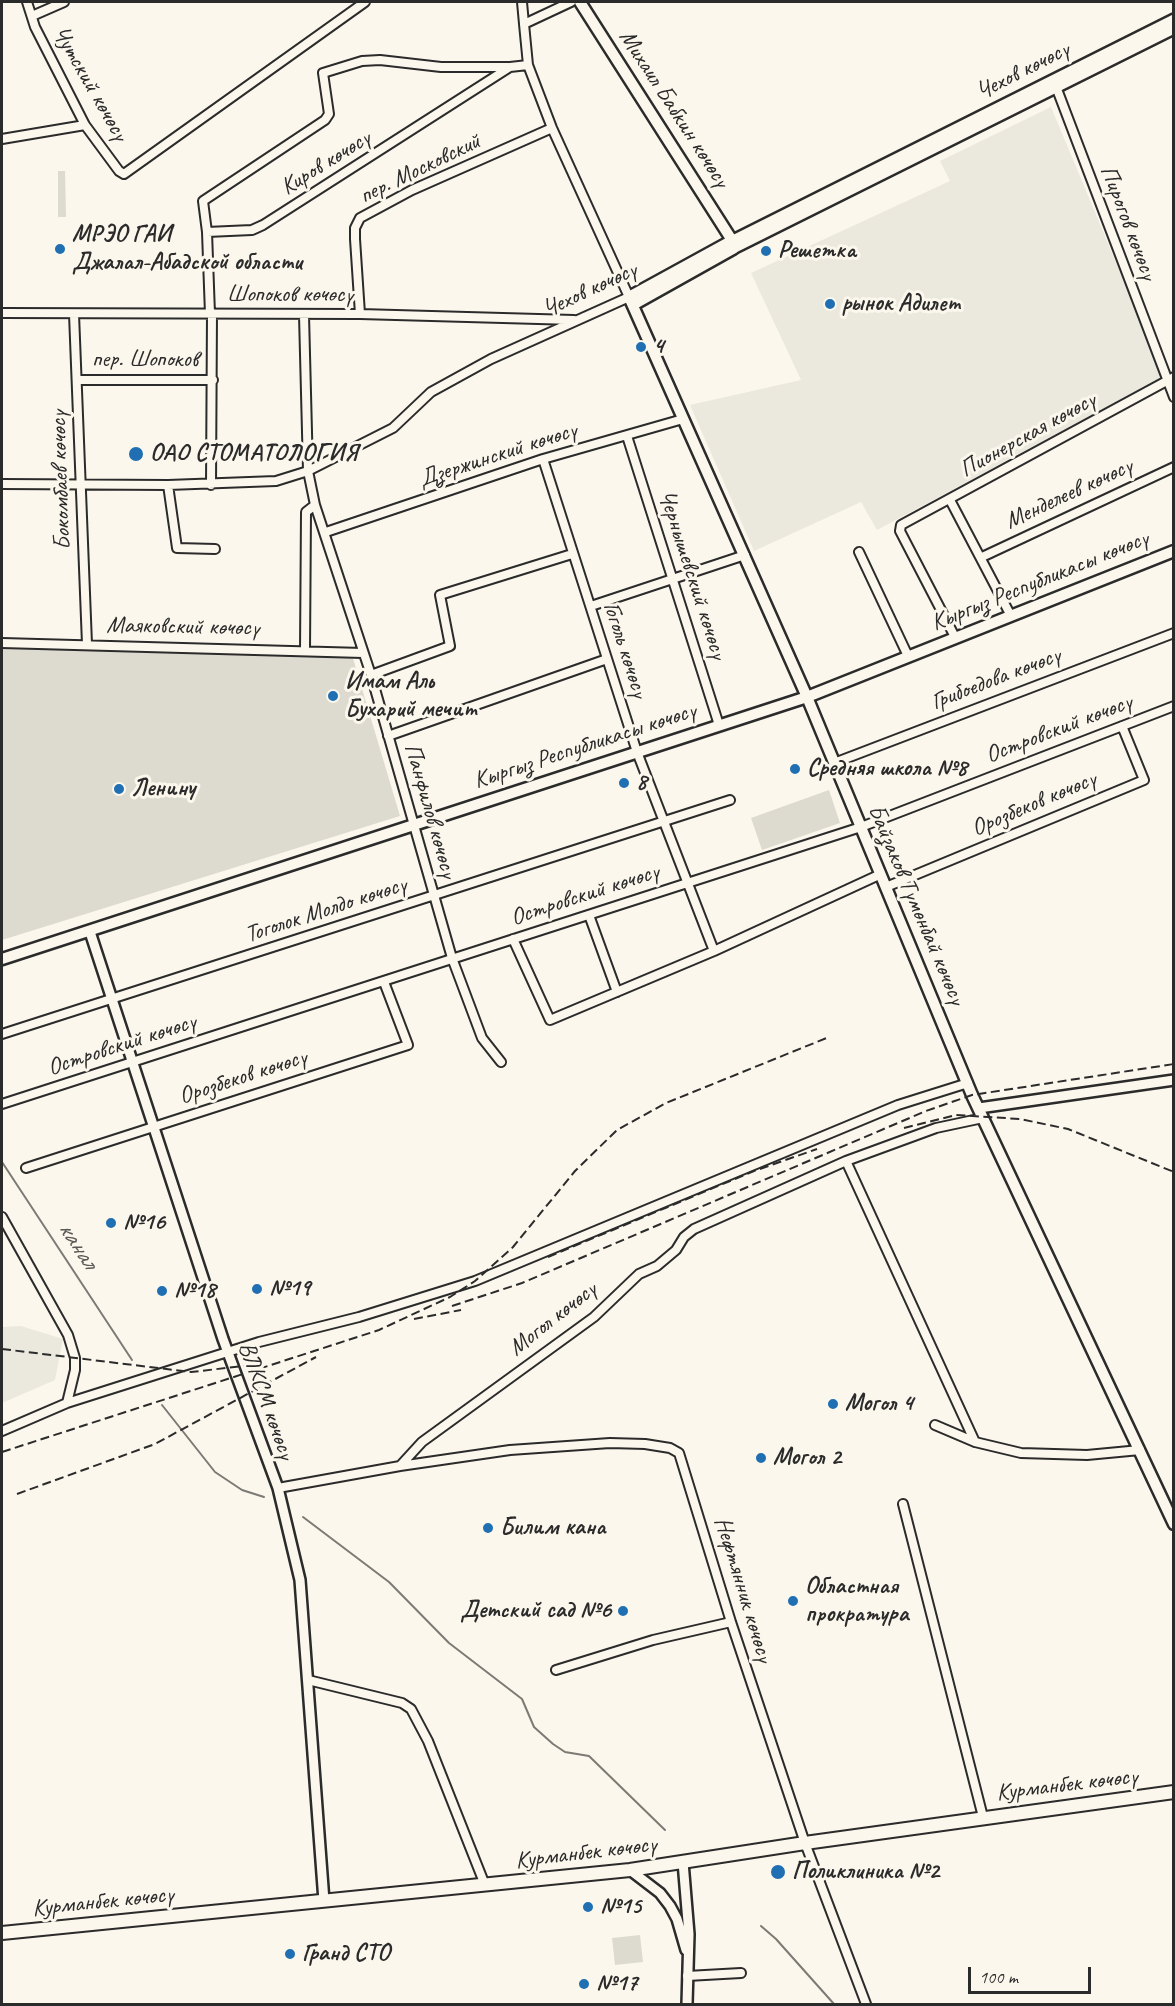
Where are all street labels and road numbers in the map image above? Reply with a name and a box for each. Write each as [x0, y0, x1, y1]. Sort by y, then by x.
street label: Чутский көчөсү [46, 21, 134, 147]
street label: Михаил Бабкин көчөсү [612, 25, 736, 193]
street label: Чехов көчөсү [971, 35, 1075, 107]
street label: Киров көчөсү [276, 124, 376, 202]
street label: пер. Московский [355, 127, 485, 211]
street label: Пирогов көчөсү [1093, 162, 1163, 284]
street label: Чехов көчөсү [538, 256, 642, 324]
street label: Шопоков көчөсү [227, 281, 353, 309]
street label: пер. Шопоков [92, 346, 198, 374]
street label: Пионерская көчөсү [955, 386, 1101, 484]
street label: Бокомбаев көчөсү [44, 409, 78, 551]
street label: Дзержинский көчөсү [415, 416, 581, 494]
street label: Менделеев көчөсү [1000, 452, 1138, 536]
street label: Чернышевский көчөсү [651, 487, 733, 663]
street label: Кыргыз Республикасы көчөсү [927, 524, 1153, 638]
street label: Гоголь көчөсү [596, 598, 654, 702]
street label: Маяковский көчөсү [106, 611, 260, 643]
street label: Грибоедова көчөсү [927, 641, 1065, 717]
street label: Островский көчөсү [982, 688, 1136, 770]
street label: Кыргыз Республикасы көчөсү [470, 696, 700, 796]
street label: Панфилов көчөсү [397, 740, 463, 882]
street label: Орозбеков көчөсү [967, 765, 1101, 843]
street label: Байзаков Түмөнбай көчөсү [861, 801, 971, 1009]
street label: Островский көчөсү [507, 857, 663, 933]
street label: Тоголок Молдо көчөсү [242, 870, 410, 950]
street label: Островский көчөсү [44, 1007, 200, 1083]
street label: Орозбеков көчөсү [175, 1043, 311, 1111]
street label: Могол көчөсү [503, 1275, 603, 1363]
street label: ВЛКСМ көчөсү [231, 1338, 301, 1464]
street label: Нефтянник көчөсү [707, 1514, 779, 1666]
street label: Курманбек көчөсү [995, 1762, 1139, 1808]
street label: Курманбек көчөсү [514, 1830, 658, 1876]
street label: Курманбек көчөсү [31, 1880, 175, 1924]

